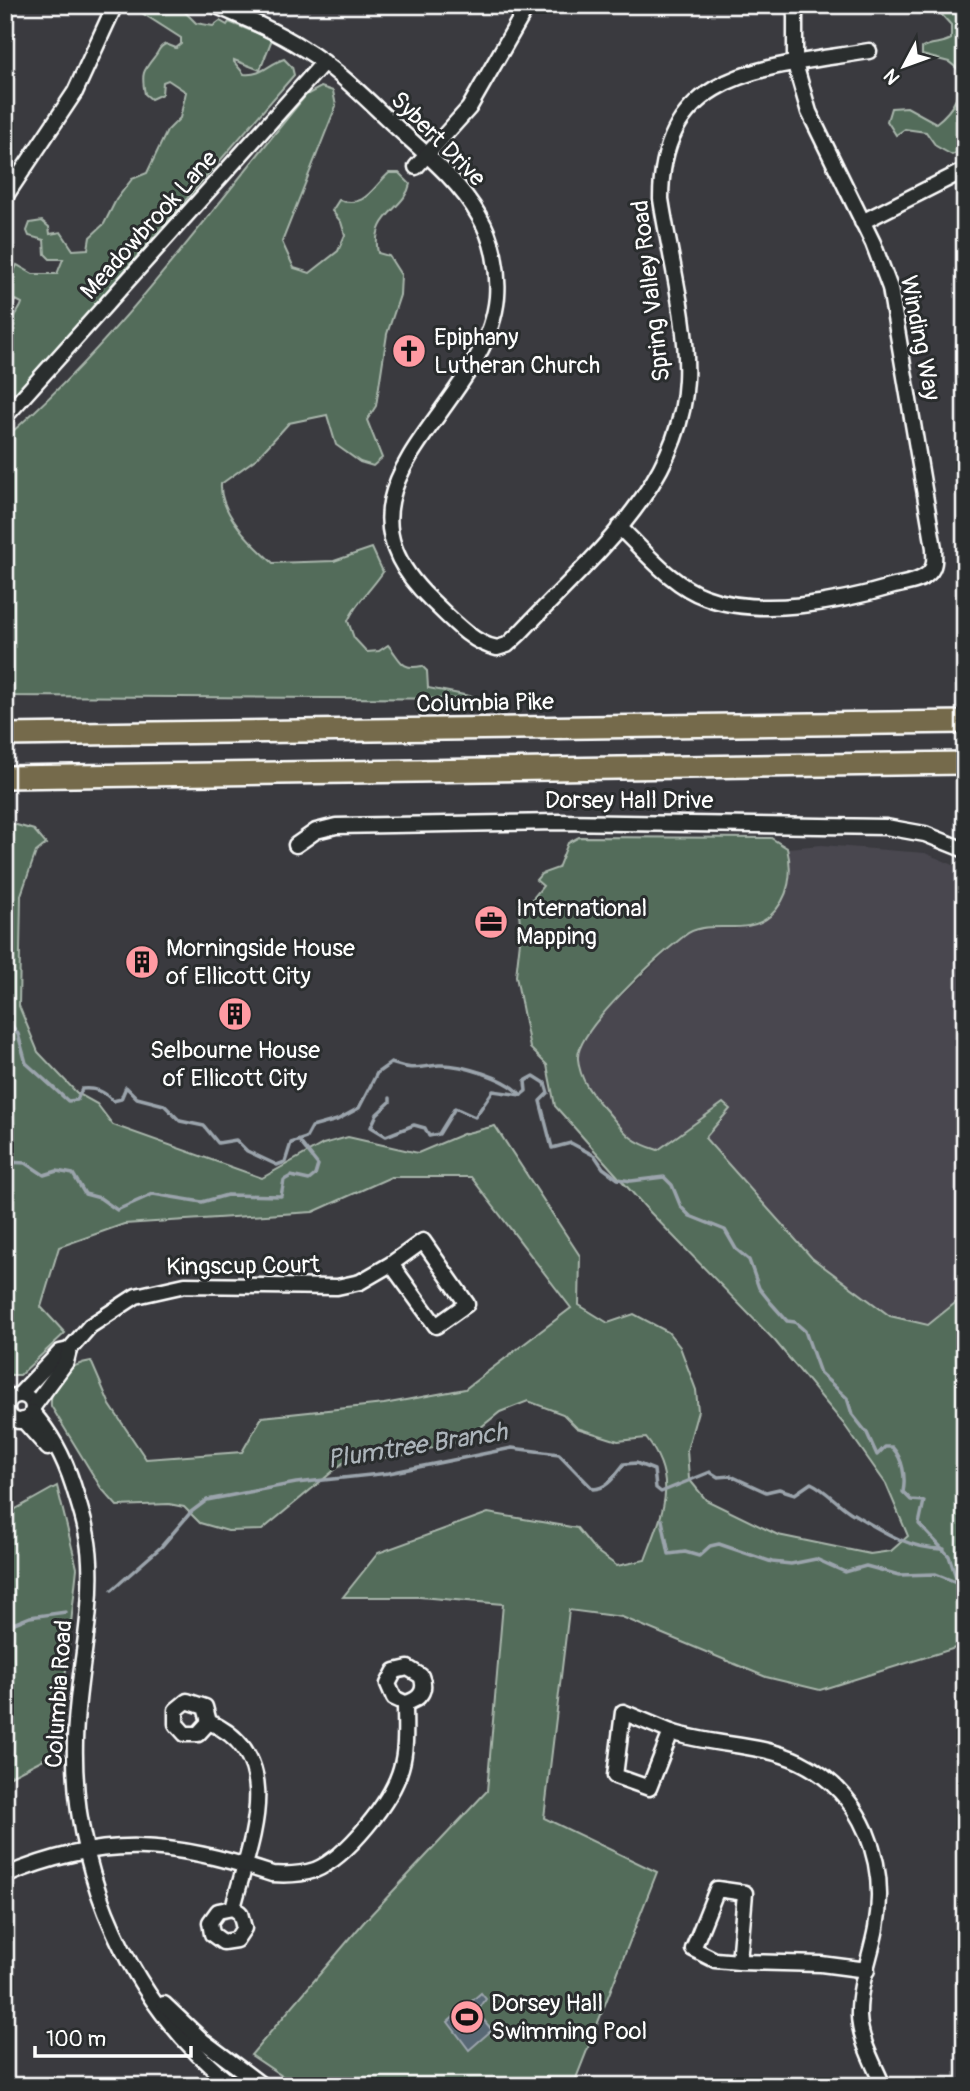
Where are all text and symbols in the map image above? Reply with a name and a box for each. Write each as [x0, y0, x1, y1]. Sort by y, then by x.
north arrow [869, 32, 939, 102]
text: N [879, 64, 905, 89]
street label: Sybert Drive [384, 85, 492, 193]
street label: Meadowbrook Lane [74, 144, 224, 306]
street label: Spring Valley Road [625, 199, 677, 383]
street label: Winding Way [894, 273, 946, 403]
place label: Epiphany Lutheran Church [434, 323, 600, 380]
church icon: Epiphany Lutheran Church [390, 332, 428, 370]
street label: Columbia Pike [416, 687, 554, 719]
street label: Dorsey Hall Drive [545, 786, 714, 815]
place label: International Mapping [516, 894, 647, 951]
office icon: International Mapping [472, 903, 510, 941]
place label: Morningside House of Ellicott City [166, 934, 355, 991]
building icon: Morningside House of Ellicott City [123, 943, 161, 981]
building icon: Selbourne House of Ellicott City [216, 995, 254, 1033]
place label: Selbourne House of Ellicott City [150, 1036, 320, 1093]
street label: Kingscup Court [166, 1250, 320, 1282]
water label: Plumtree Branch [325, 1416, 511, 1476]
street label: Columbia Road [39, 1619, 79, 1769]
place label: Dorsey Hall Swimming Pool [491, 1989, 647, 2046]
sports icon: Dorsey Hall Swimming Pool [448, 1998, 486, 2036]
scale bar [35, 2014, 191, 2058]
text: 100 m [46, 2026, 106, 2053]

